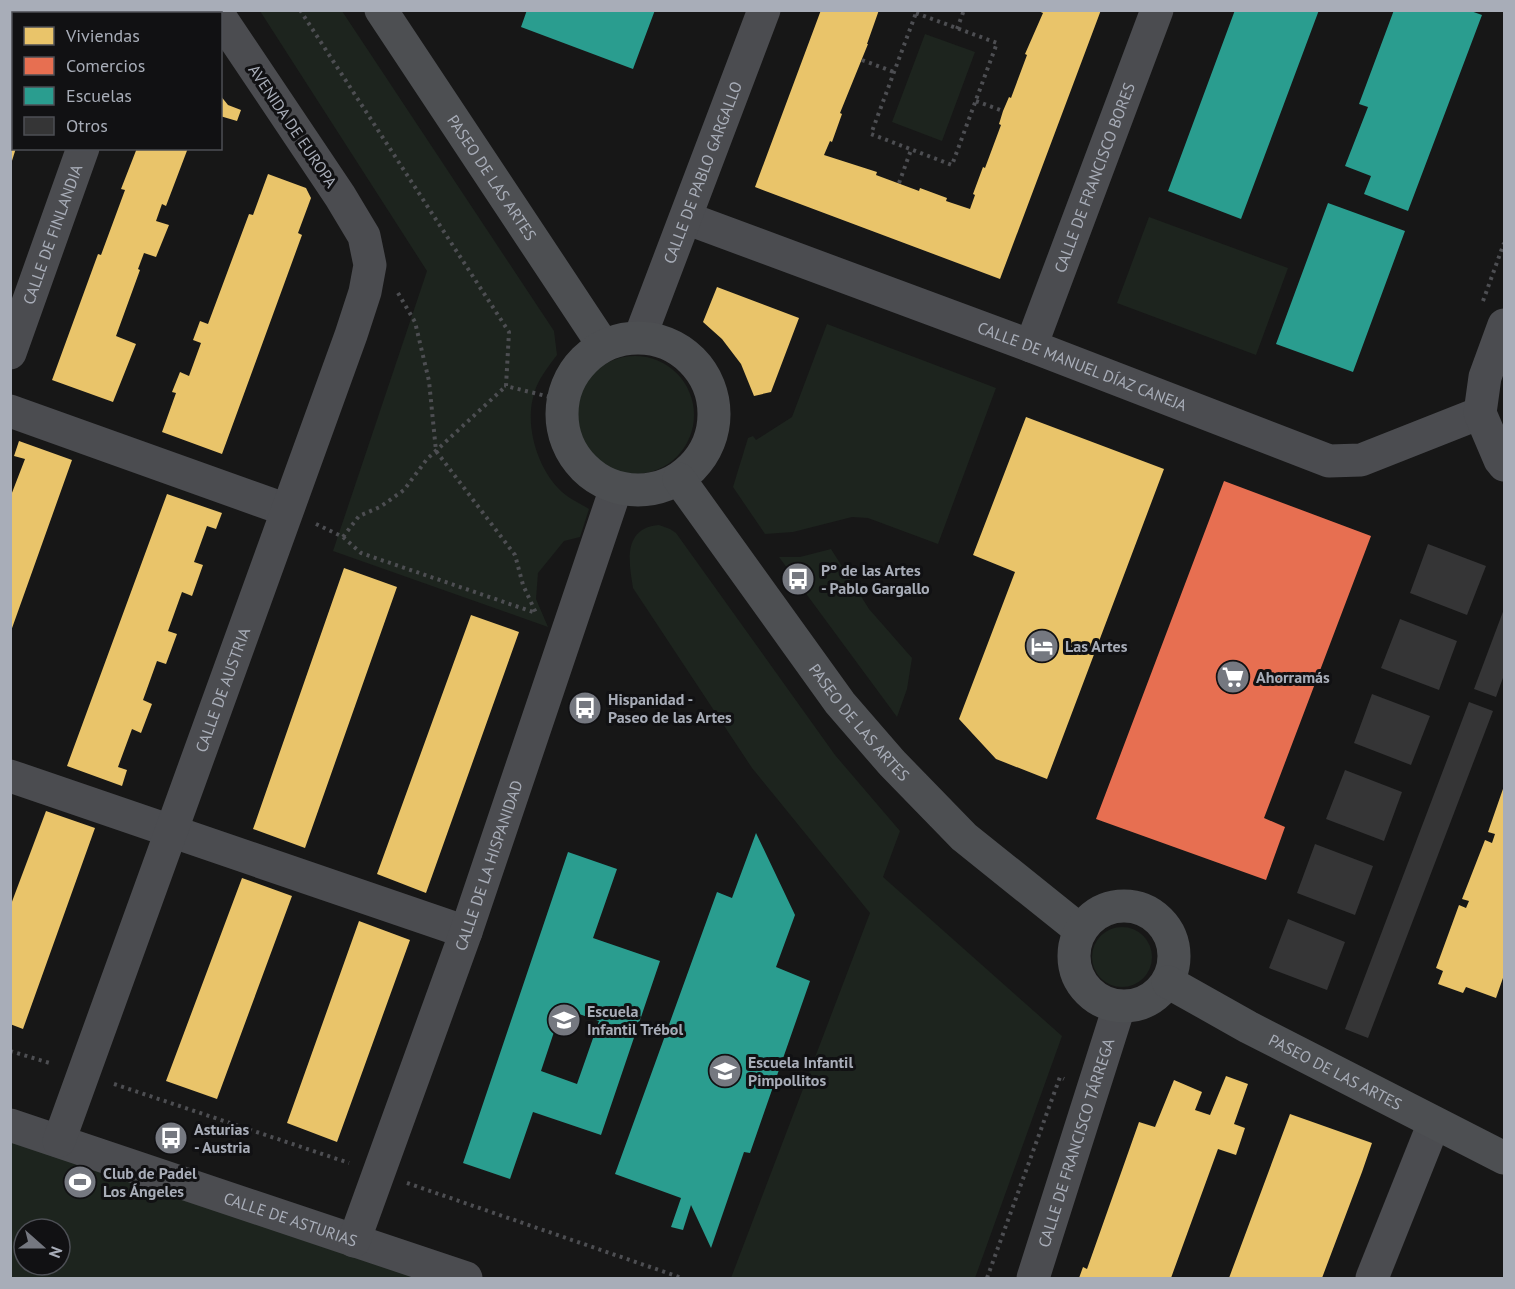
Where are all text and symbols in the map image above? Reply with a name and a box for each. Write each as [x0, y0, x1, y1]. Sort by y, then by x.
legend [12, 12, 222, 150]
text: Viviendas [65, 24, 140, 47]
text: Comercios [66, 54, 145, 77]
street label: AVENIDA DE EUROPA [244, 61, 342, 192]
street label: CALLE DE PABLO GARGALLO [659, 78, 746, 266]
street label: CALLE DE FRANCISCO BORES [1049, 80, 1139, 275]
text: Escuelas [66, 84, 132, 107]
street label: PASEO DE LAS ARTES [443, 111, 541, 244]
text: Otros [66, 114, 108, 137]
street label: CALLE DE FINLANDIA [18, 161, 87, 307]
street label: CALLE DE MANUEL DÍAZ CANEJA [975, 317, 1190, 415]
place label: Pº de las Artes - Pablo Gargallo [821, 560, 930, 598]
bus stop icon: Pº de las Artes - Pablo Gargallo [780, 561, 816, 597]
street label: CALLE DE AUSTRIA [191, 624, 254, 755]
hotel icon: Las Artes [1024, 628, 1060, 664]
place label: Las Artes [1065, 636, 1128, 656]
supermarket icon: Ahorramás [1215, 659, 1251, 695]
street label: PASEO DE LAS ARTES [805, 660, 914, 785]
place label: Ahorramás [1256, 667, 1330, 687]
place label: Hispanidad - Paseo de las Artes [608, 689, 732, 727]
bus stop icon: Hispanidad - Paseo de las Artes [567, 690, 603, 726]
street label: CALLE DE LA HISPANIDAD [450, 777, 527, 953]
place label: Escuela Infantil Trébol [587, 1001, 683, 1039]
school or university icon: Escuela Infantil Trébol [546, 1002, 582, 1038]
street label: PASEO DE LAS ARTES [1266, 1029, 1405, 1114]
street label: CALLE DE FRANCISCO TÁRREGA [1033, 1035, 1119, 1250]
place label: Escuela Infantil Pimpollitos [748, 1052, 853, 1090]
school or university icon: Escuela Infantil Pimpollitos [707, 1053, 743, 1089]
place label: Asturias - Austria [194, 1119, 250, 1157]
bus stop icon: Asturias - Austria [153, 1120, 189, 1156]
place label: Club de Padel Los Ángeles [103, 1163, 197, 1201]
sports icon: Club de Padel Los Ángeles [62, 1164, 98, 1200]
street label: CALLE DE ASTURIAS [221, 1187, 360, 1251]
north arrow [12, 1217, 72, 1277]
text: N [45, 1244, 67, 1261]

